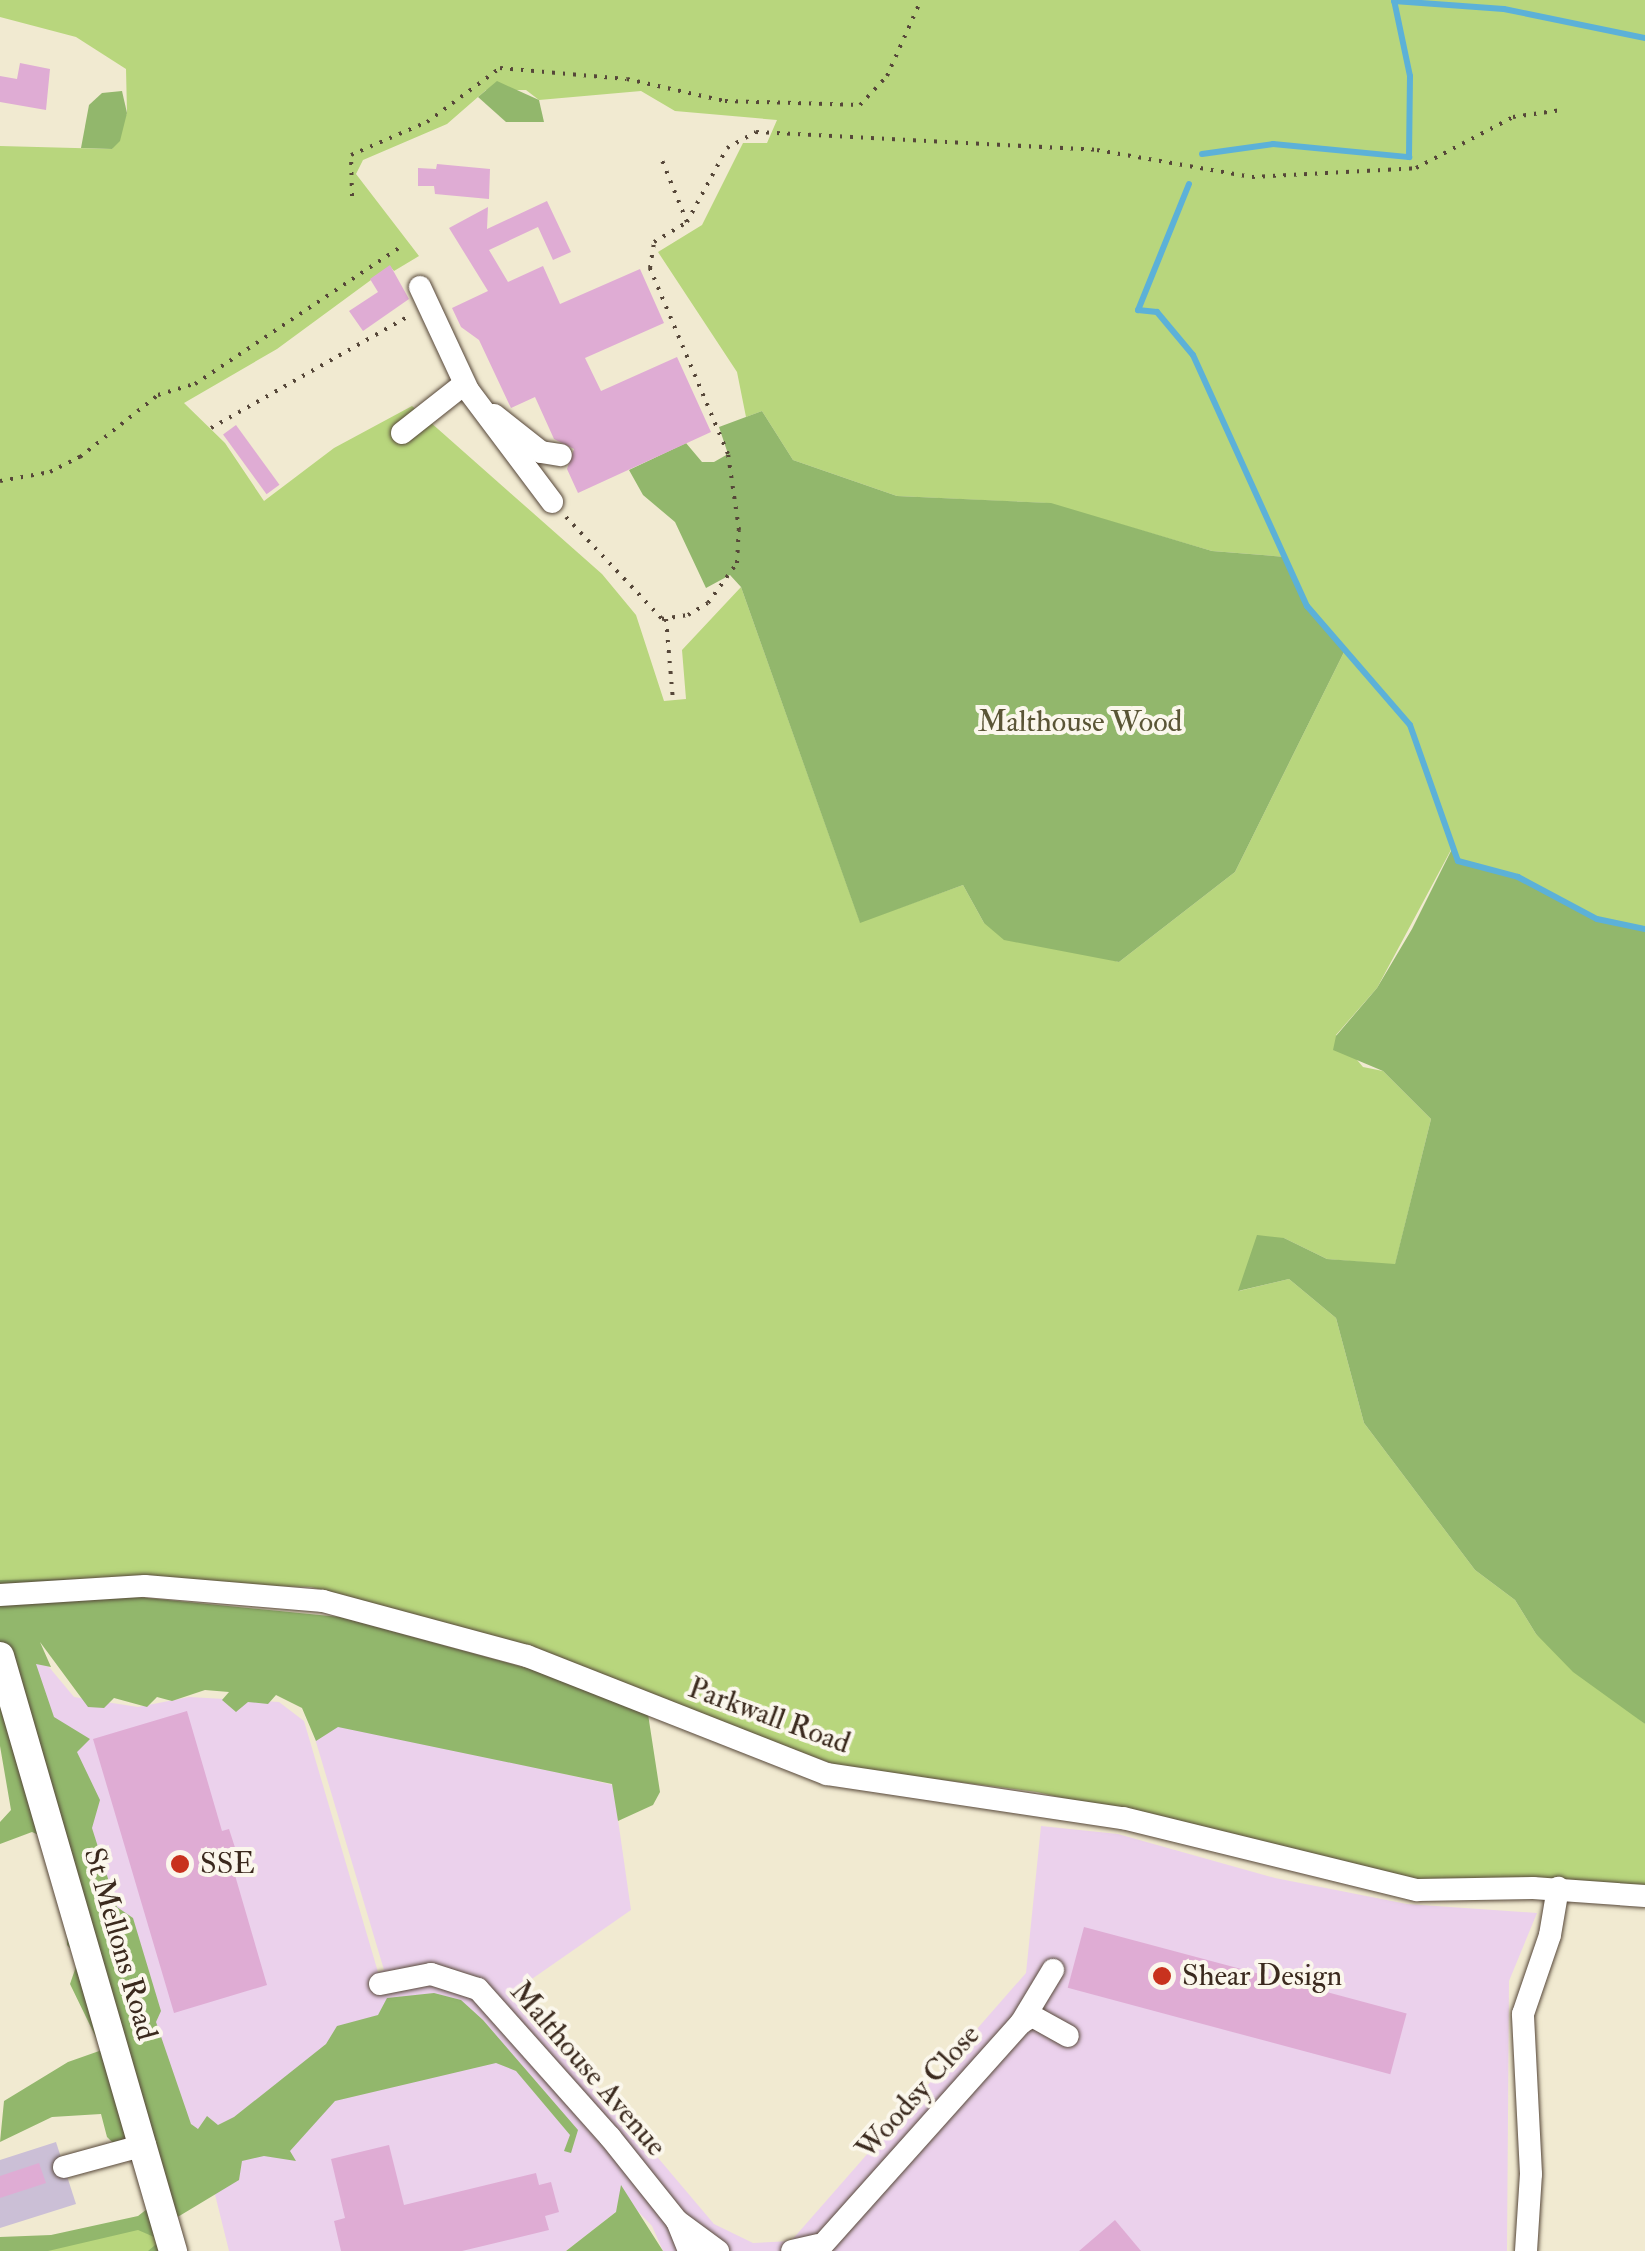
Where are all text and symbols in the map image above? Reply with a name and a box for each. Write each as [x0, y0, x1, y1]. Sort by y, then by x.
park label: Malthouse Wood [978, 704, 1182, 740]
street label: Parkwall Road [683, 1670, 855, 1762]
street label: St Mellons Road [75, 1844, 165, 2044]
place label: SSE [200, 1846, 255, 1882]
marker: SSE [169, 1853, 191, 1875]
place label: Shear Design [1182, 1958, 1342, 1994]
marker: Shear Design [1151, 1965, 1173, 1987]
street label: Malthouse Avenue [502, 1974, 674, 2164]
street label: Woodsy Close [848, 2018, 988, 2166]

